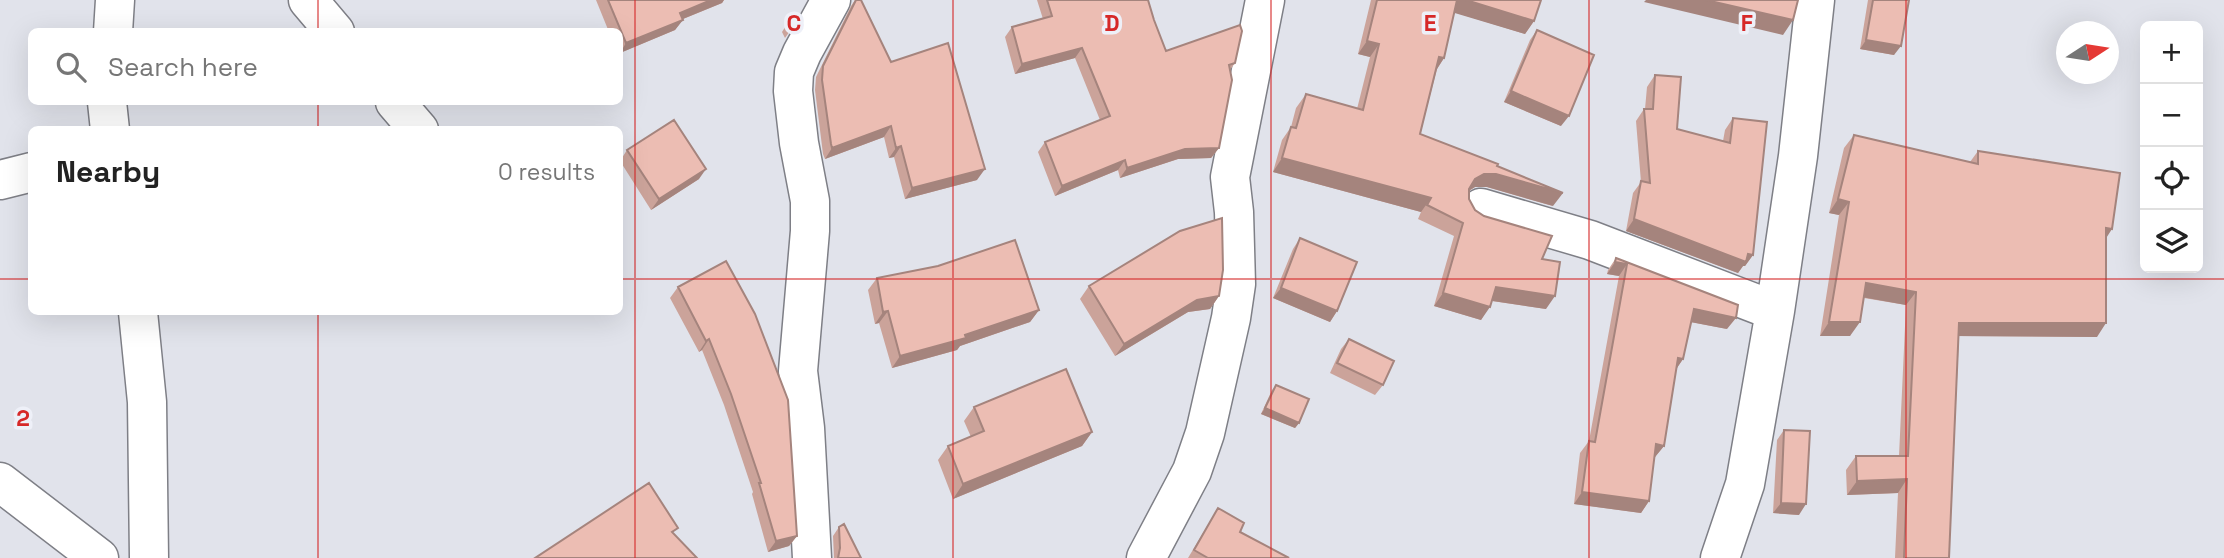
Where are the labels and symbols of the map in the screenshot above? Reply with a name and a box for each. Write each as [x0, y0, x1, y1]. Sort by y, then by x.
text: C [787, 8, 801, 38]
text: D [1104, 8, 1120, 38]
text: E [1424, 8, 1436, 38]
text: F [1741, 8, 1753, 38]
north arrow [2056, 21, 2119, 84]
text: 2 [16, 403, 30, 433]

